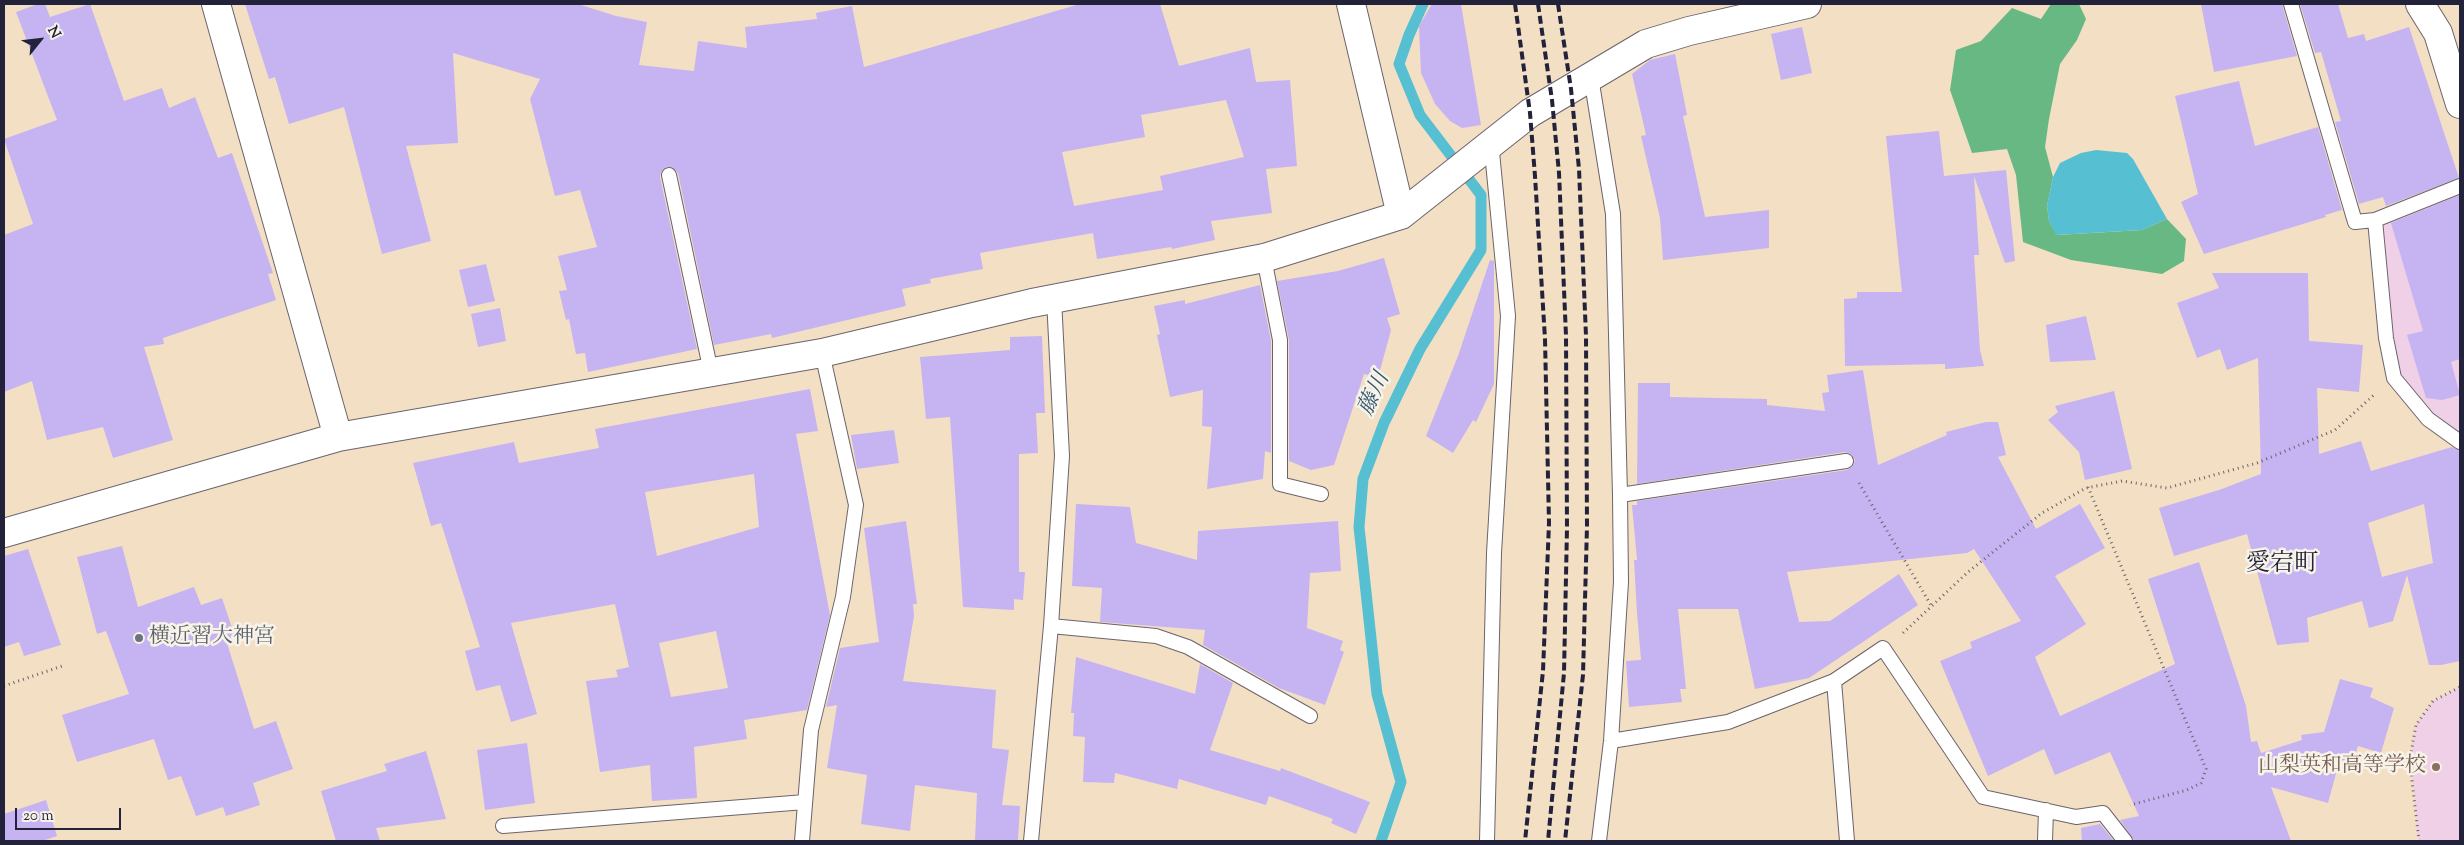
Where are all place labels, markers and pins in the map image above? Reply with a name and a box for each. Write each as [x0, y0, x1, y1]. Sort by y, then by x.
place label: 横近習大神宮 [149, 625, 275, 651]
marker: 横近習大神宮 [133, 632, 145, 644]
place label: 山梨英和高等学校 [2258, 754, 2426, 780]
marker: 山梨英和高等学校 [2430, 761, 2442, 773]

